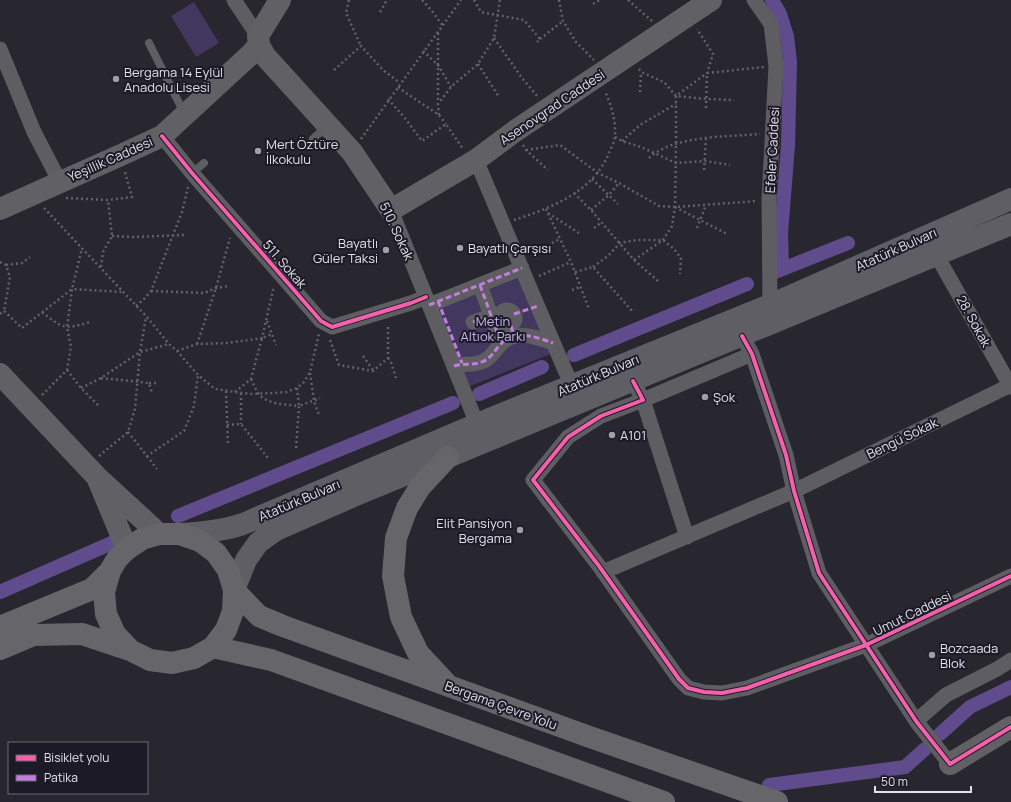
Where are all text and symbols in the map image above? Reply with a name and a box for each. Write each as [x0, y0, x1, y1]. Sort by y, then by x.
place label: Bergama 14 Eylül Anadolu Lisesi [124, 63, 223, 96]
street label: Asenovgrad Caddesi [496, 65, 608, 149]
marker: Bergama 14 Eylül Anadolu Lisesi [111, 74, 121, 84]
street label: Efeler Caddesi [761, 106, 783, 194]
street label: Yeşillik Caddesi [65, 132, 155, 186]
place label: Mert Öztüre İlkokulu [266, 135, 339, 168]
marker: Mert Öztüre İlkokulu [253, 146, 263, 156]
street label: 510. Sokak [376, 199, 419, 263]
street label: Atatürk Bulvarı [853, 223, 939, 275]
place label: Bayatlı Güler Taksi [313, 234, 378, 267]
street label: 511. Sokak [259, 236, 311, 293]
place label: Bayatlı Çarşısı [468, 239, 551, 257]
marker: Bayatlı Çarşısı [455, 243, 465, 253]
marker: Bayatlı Güler Taksi [381, 245, 391, 255]
street label: 28. Sokak [952, 292, 996, 351]
park label: Metin Altıok Parkı [460, 312, 526, 345]
street label: Atatürk Bulvarı [554, 350, 642, 400]
place label: Şok [713, 388, 736, 406]
marker: Şok [700, 392, 710, 402]
street label: Bengü Sokak [863, 413, 941, 463]
place label: A101 [620, 426, 646, 444]
marker: A101 [607, 430, 617, 440]
street label: Atatürk Bulvarı [255, 475, 343, 525]
place label: Elit Pansiyon Bergama [436, 514, 512, 547]
marker: Elit Pansiyon Bergama [515, 525, 525, 535]
street label: Umut Caddesi [870, 586, 954, 640]
place label: Bozcaada Blok [940, 639, 998, 672]
marker: Bozcaada Blok [927, 650, 937, 660]
street label: Bergama Çevre Yolu [442, 676, 560, 734]
legend [8, 742, 148, 794]
text: Bisiklet yolu [44, 749, 109, 766]
scale bar [875, 768, 971, 794]
text: Patika [44, 769, 78, 786]
text: 50 m [881, 773, 908, 790]

